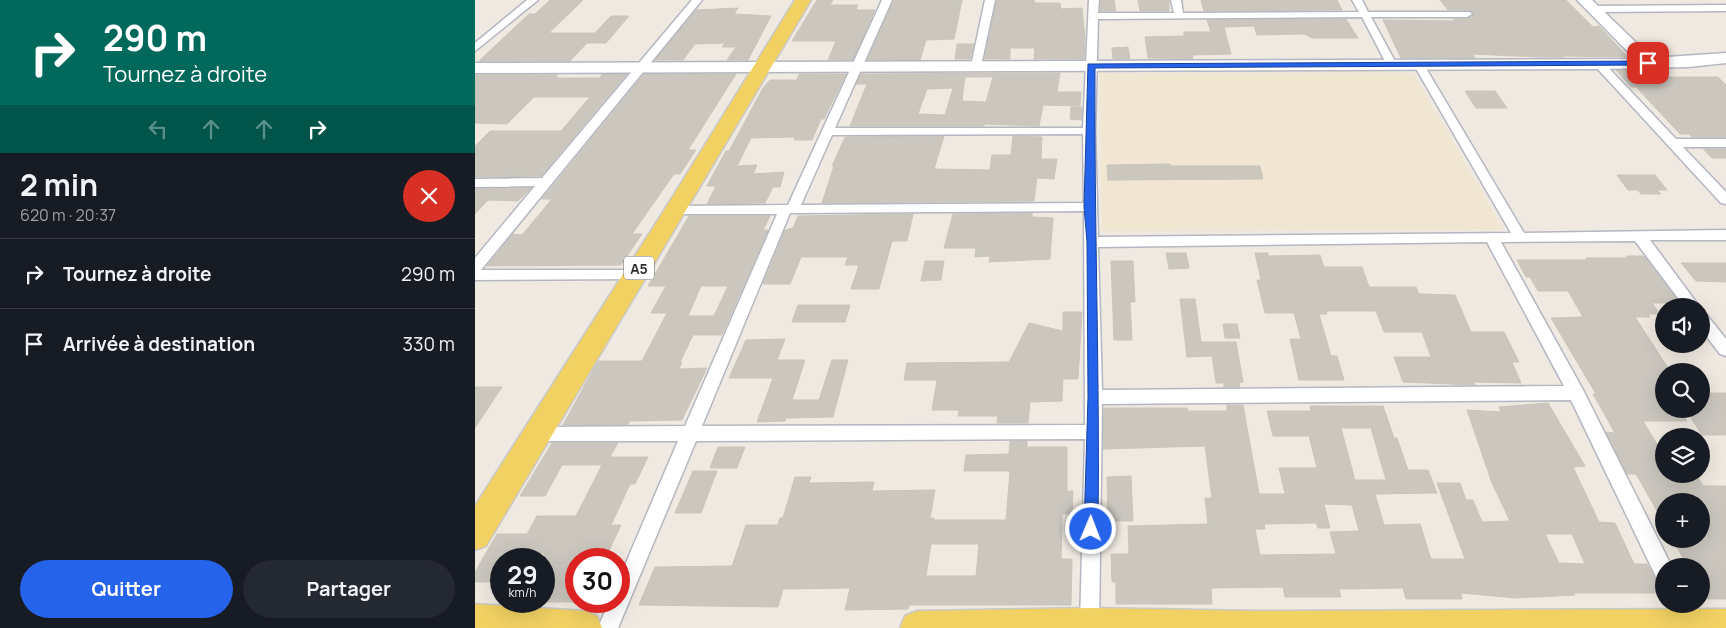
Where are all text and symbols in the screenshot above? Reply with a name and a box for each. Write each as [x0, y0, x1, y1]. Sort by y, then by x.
text: 290 m [103, 14, 207, 62]
icon: right [20, 20, 85, 85]
pin [1627, 42, 1669, 84]
icon: arrive [1634, 49, 1662, 77]
text: Tournez à droite [103, 59, 267, 89]
icon: left [144, 115, 172, 143]
icon: ahead [197, 115, 225, 143]
icon: ahead [250, 115, 278, 143]
icon: right [303, 115, 331, 143]
text: 2 min [20, 164, 98, 205]
button: close [403, 170, 455, 222]
text: 620 m · 20:37 [20, 204, 116, 226]
road number: A5 [624, 256, 654, 280]
icon: right [20, 260, 48, 288]
text: Tournez à droite [63, 261, 211, 287]
text: 290 m [401, 261, 455, 287]
map controls [1655, 298, 1710, 613]
button: sound [1655, 298, 1710, 353]
icon: arrive [20, 330, 48, 358]
text: Arrivée à destination [63, 331, 255, 357]
text: 330 m [402, 331, 455, 357]
button: search [1655, 363, 1710, 418]
button: layers [1655, 428, 1710, 483]
button: + [1655, 493, 1710, 548]
position arrow [1064, 502, 1116, 554]
speed limit sign: 30 [565, 548, 630, 613]
text: 29 [507, 557, 538, 592]
button: − [1655, 558, 1710, 613]
button: Quitter [20, 560, 233, 618]
button: Partager [243, 560, 455, 618]
text: km/h [509, 584, 536, 601]

